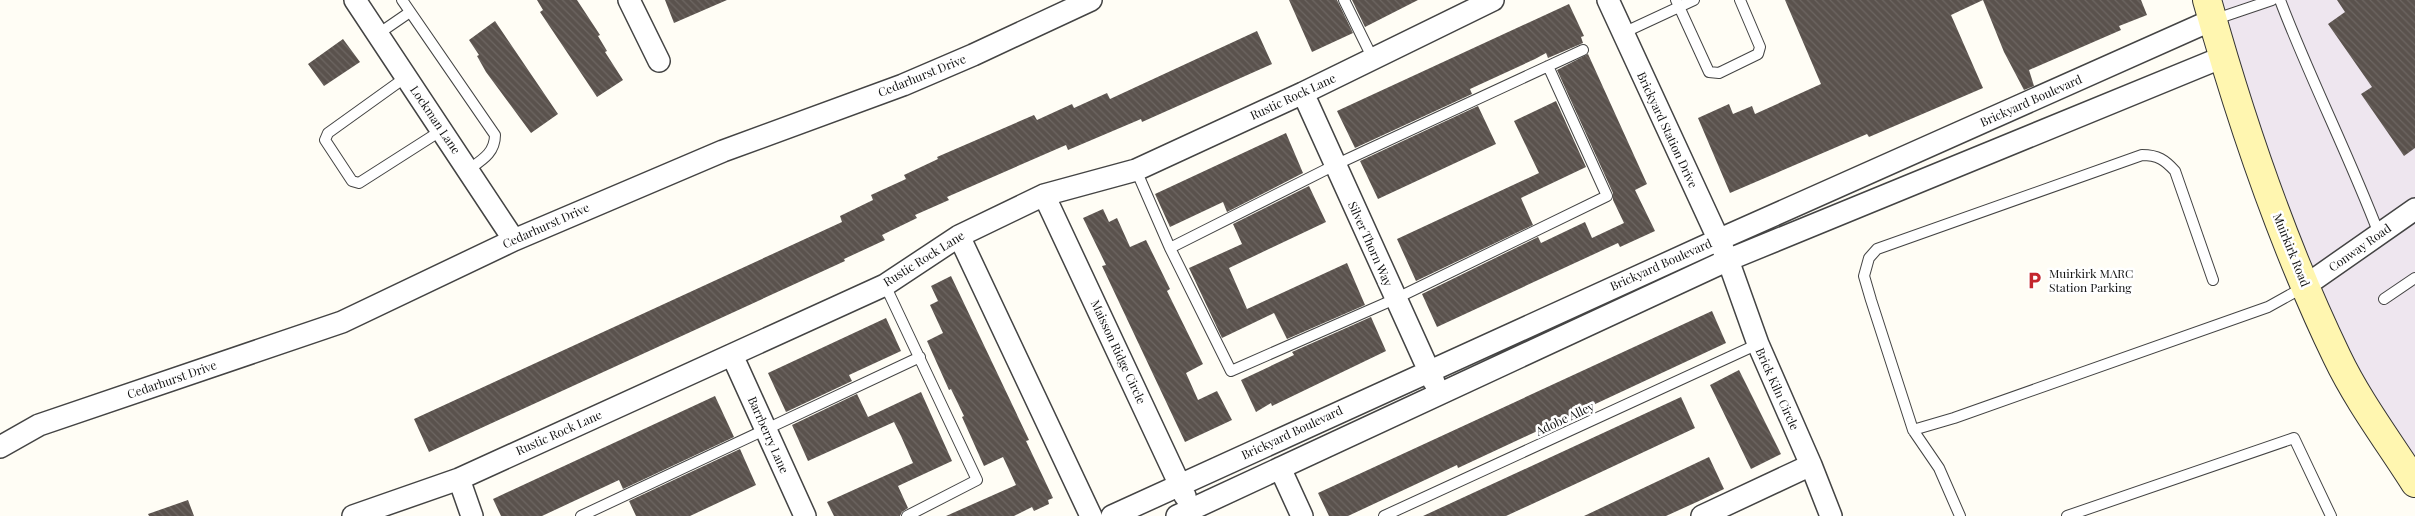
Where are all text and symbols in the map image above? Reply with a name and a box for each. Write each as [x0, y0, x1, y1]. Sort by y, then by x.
street label: Cedarhurst Drive [875, 50, 968, 100]
street label: Rustic Rock Lane [1247, 69, 1338, 123]
street label: Brickyard Station Drive [1634, 69, 1702, 190]
street label: Brickyard Boulevard [1977, 70, 2084, 130]
street label: Lockman Lane [407, 82, 465, 157]
street label: Cedarhurst Drive [500, 199, 592, 251]
street label: Silver Thorn Way [1345, 199, 1397, 289]
street label: Muirkirk Road [2270, 211, 2314, 289]
street label: Conway Road [2325, 220, 2394, 275]
street label: Rustic Rock Lane [880, 227, 967, 289]
street label: Brickyard Boulevard [1607, 234, 1714, 294]
place label: Muirkirk MARC Station Parking [2049, 265, 2133, 295]
parking icon: Muirkirk MARC Station Parking [2025, 271, 2045, 291]
street label: Maisson Ridge Circle [1088, 297, 1150, 406]
street label: Brick Kiln Circle [1753, 345, 1803, 432]
street label: Cedarhurst Drive [125, 356, 218, 402]
street label: Barrberry Lane [745, 394, 793, 475]
street label: Adobe Alley [1532, 398, 1596, 439]
street label: Brickyard Boulevard [1238, 402, 1345, 463]
street label: Rustic Rock Lane [513, 406, 604, 458]

